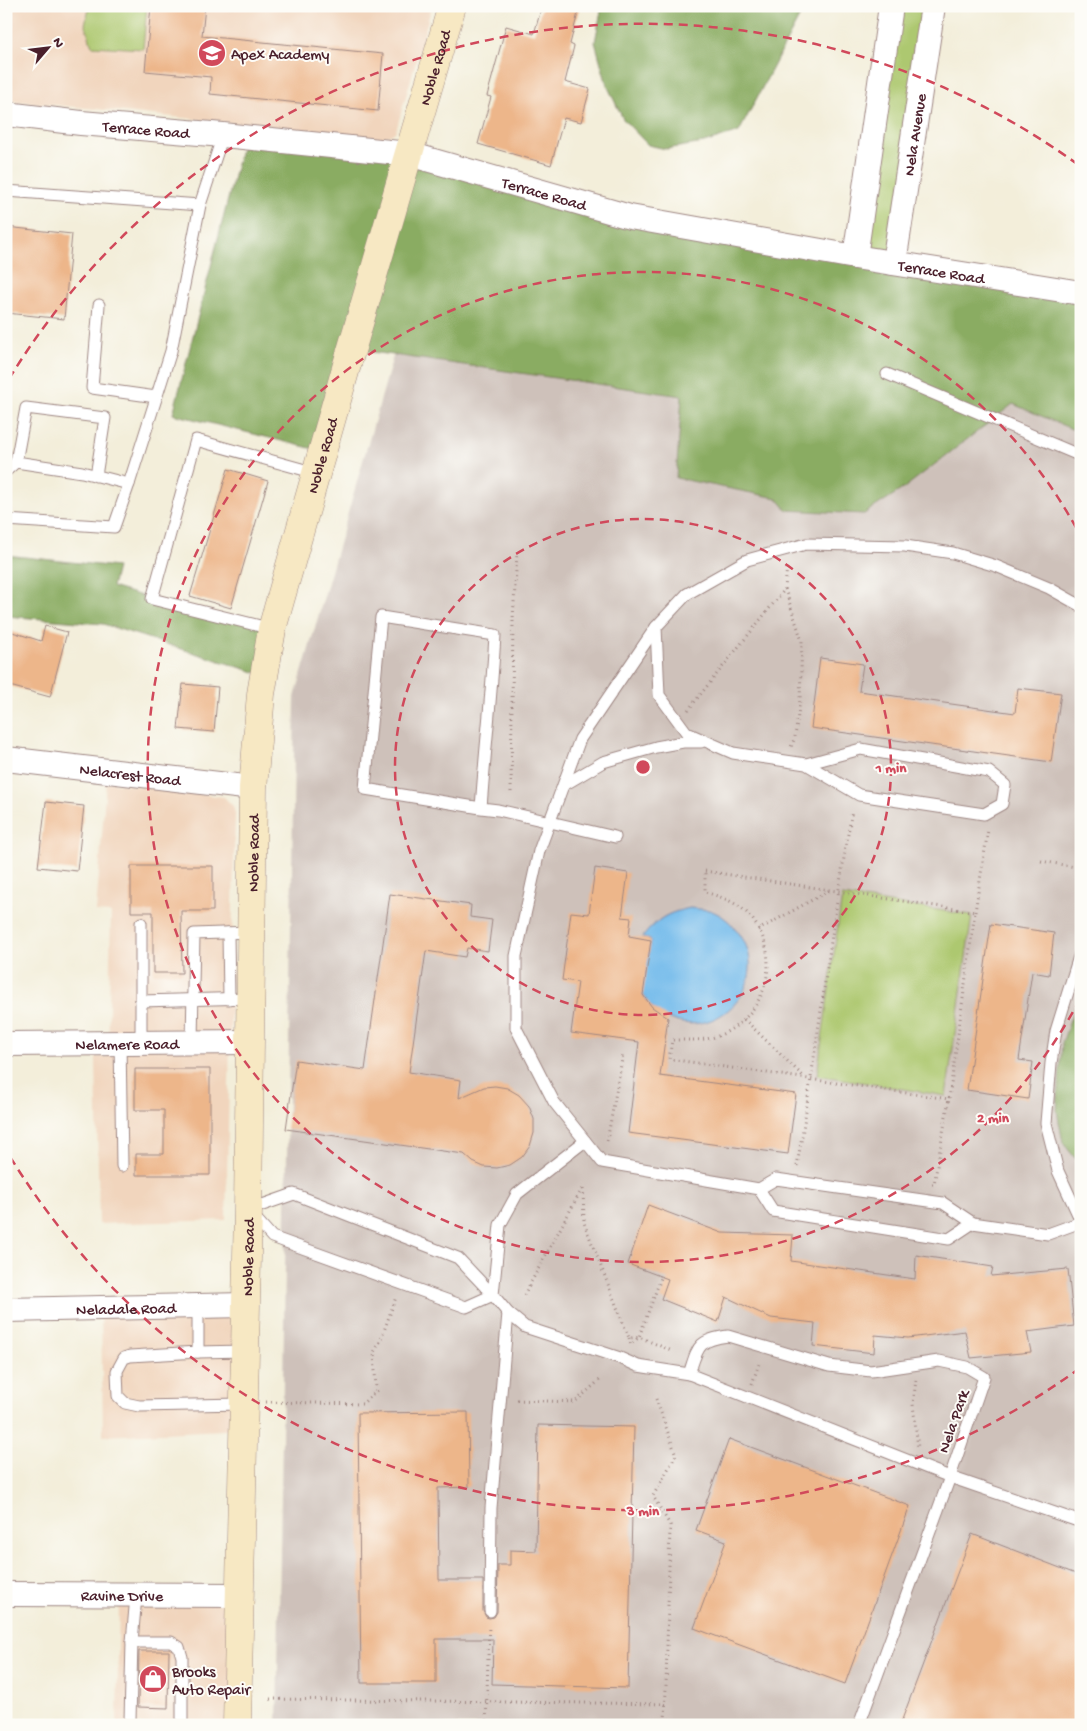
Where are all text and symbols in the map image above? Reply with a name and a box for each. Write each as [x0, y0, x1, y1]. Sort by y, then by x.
north arrow [22, 22, 72, 72]
street label: Noble Road [417, 27, 458, 108]
text: N [48, 35, 67, 51]
school or university icon: Apex Academy [197, 38, 227, 68]
place label: Apex Academy [231, 47, 330, 66]
street label: Nela Avenue [901, 92, 933, 177]
street label: Terrace Road [101, 119, 192, 145]
street label: Terrace Road [498, 175, 590, 218]
street label: Terrace Road [896, 258, 987, 291]
street label: Noble Road [305, 415, 345, 496]
centre of rings [634, 758, 652, 776]
text: 1 min [875, 760, 907, 778]
street label: Nelacrest Road [78, 762, 183, 793]
street label: Noble Road [246, 813, 266, 892]
street label: Nelamere Road [75, 1037, 180, 1056]
text: 2 min [977, 1110, 1010, 1128]
street label: Noble Road [240, 1216, 261, 1296]
street label: Neladale Road [76, 1300, 178, 1322]
street label: Nela Park [936, 1386, 976, 1456]
text: 3 min [626, 1503, 660, 1521]
street label: Ravine Drive [81, 1588, 164, 1608]
shop icon: Brooks Auto Repair [138, 1664, 168, 1694]
place label: Brooks Auto Repair [171, 1664, 251, 1701]

